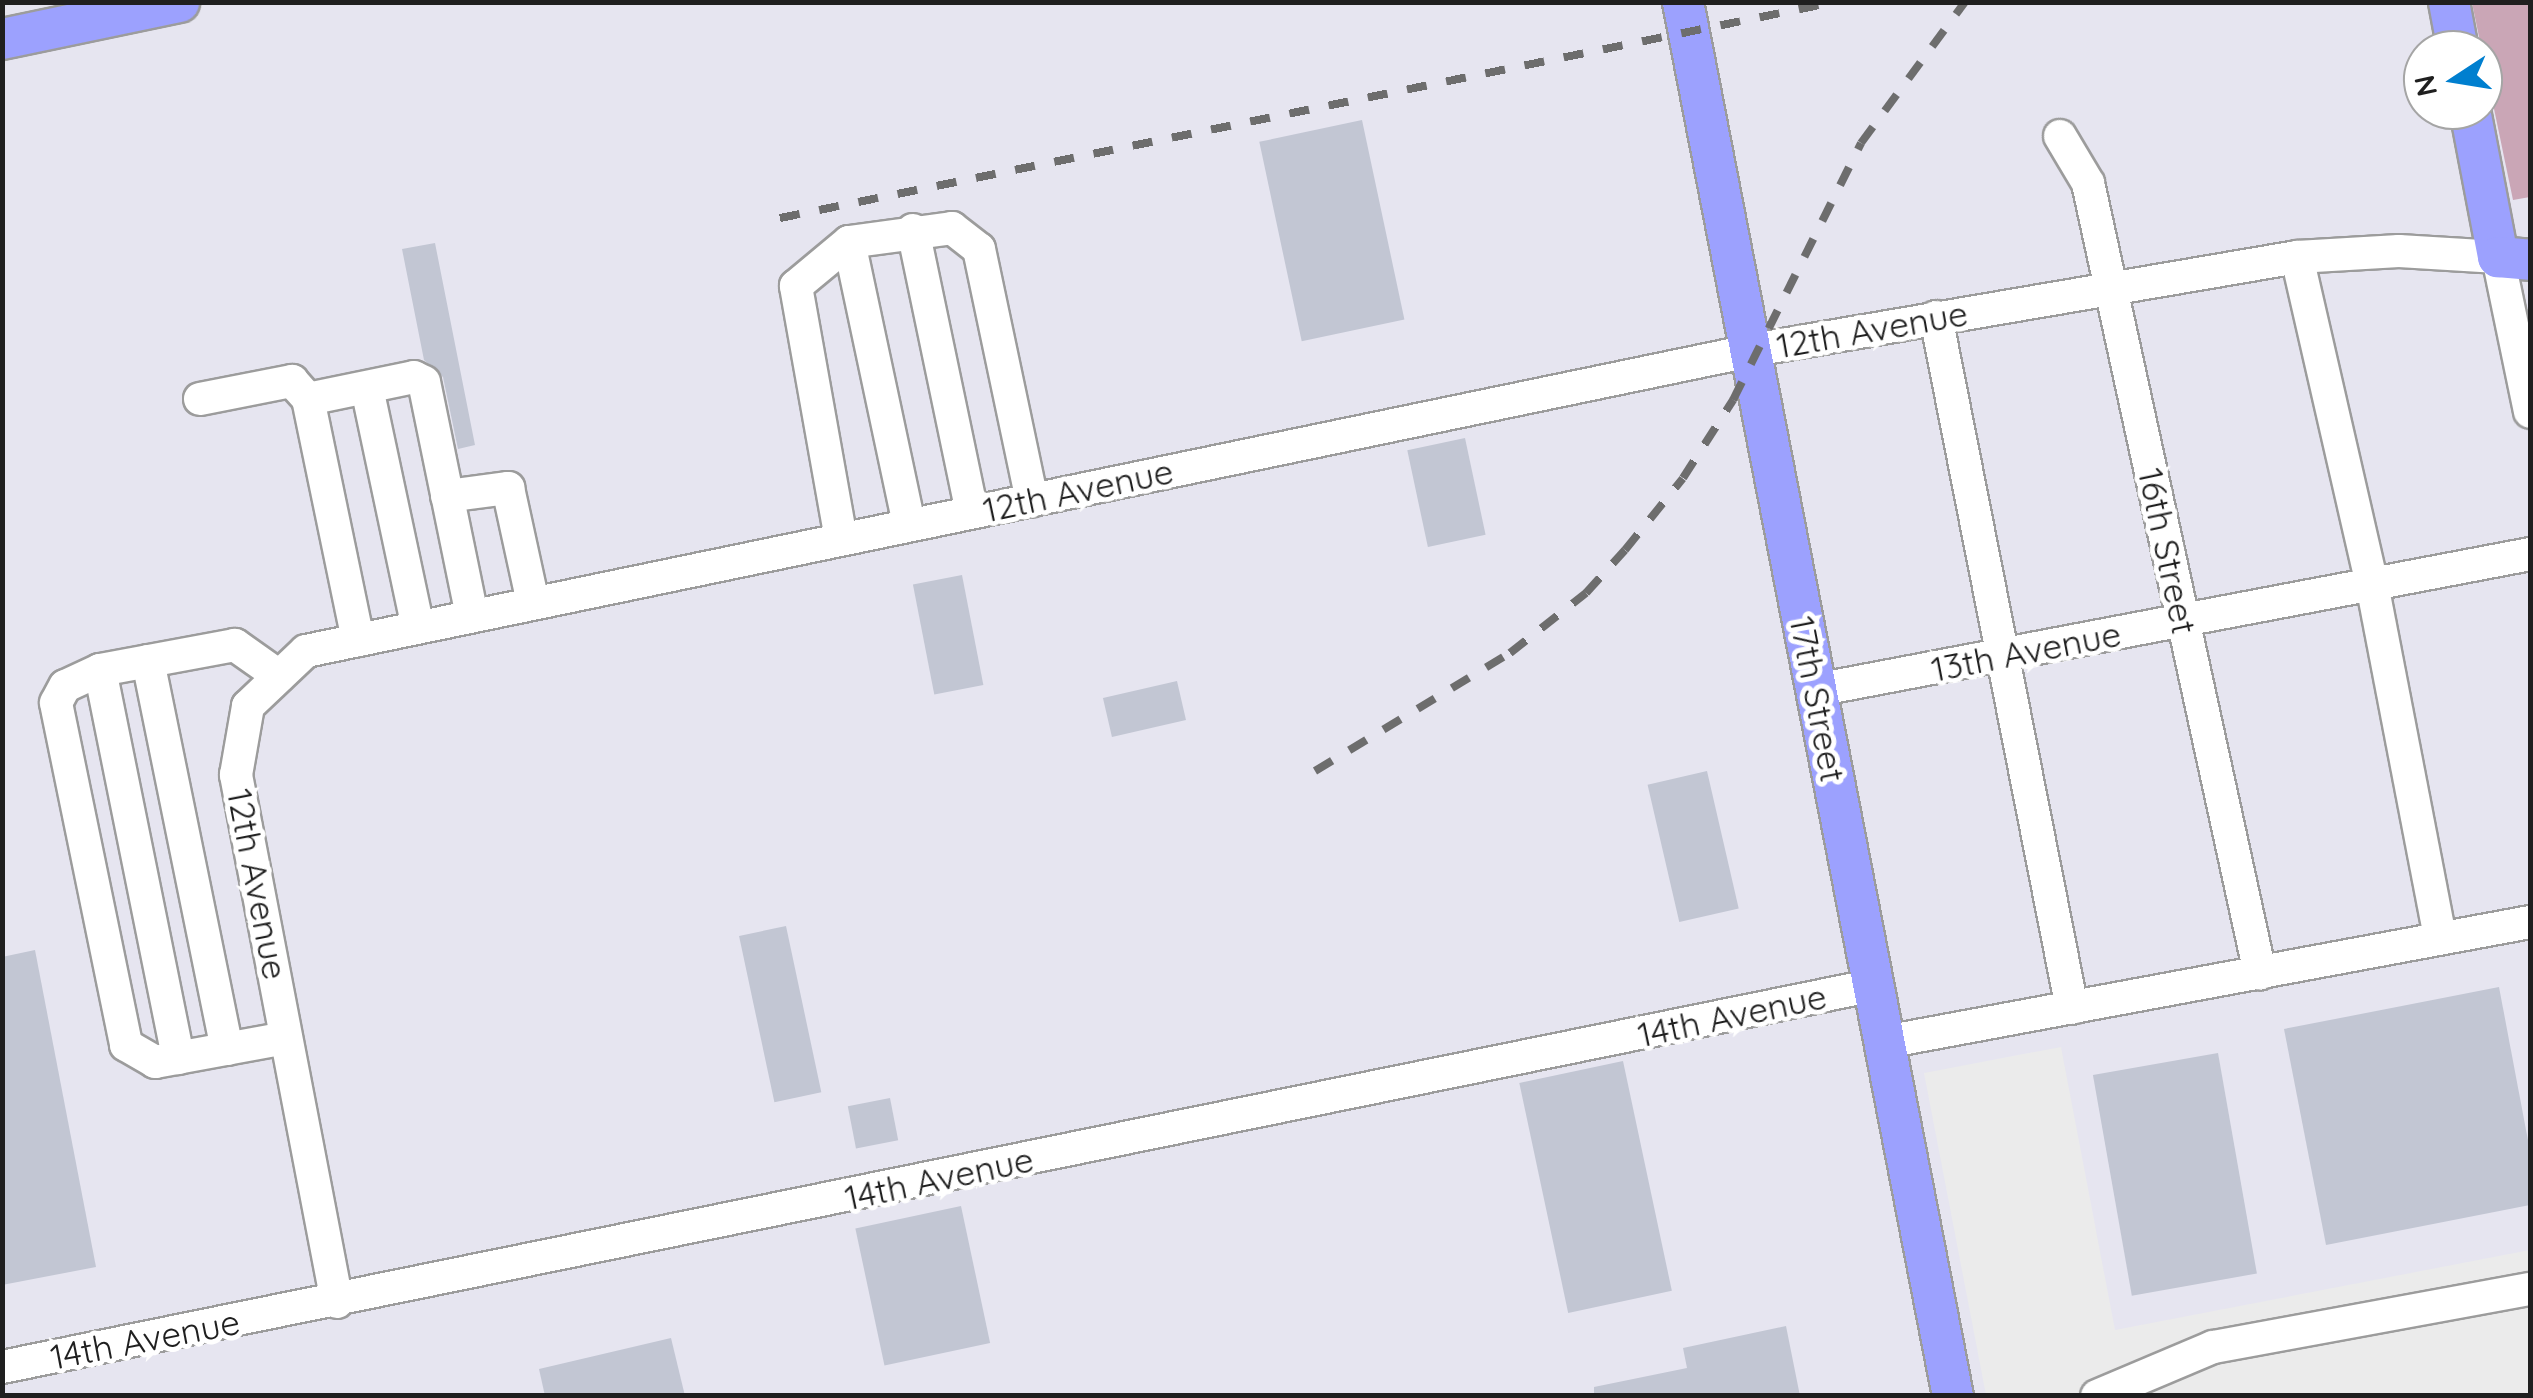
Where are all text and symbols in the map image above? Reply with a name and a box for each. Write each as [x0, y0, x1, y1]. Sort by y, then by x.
north arrow [2403, 30, 2503, 130]
text: N [2406, 72, 2444, 100]
street label: 12th Avenue [1773, 292, 1971, 366]
street label: 12th Avenue [979, 449, 1177, 531]
street label: 16th Street [2130, 464, 2206, 638]
street label: 13th Avenue [1928, 612, 2124, 690]
street label: 17th Street [1781, 613, 1855, 785]
street label: 12th Avenue [219, 785, 297, 983]
street label: 14th Avenue [1634, 975, 1830, 1055]
street label: 14th Avenue [841, 1138, 1037, 1218]
street label: 14th Avenue [47, 1300, 243, 1378]

